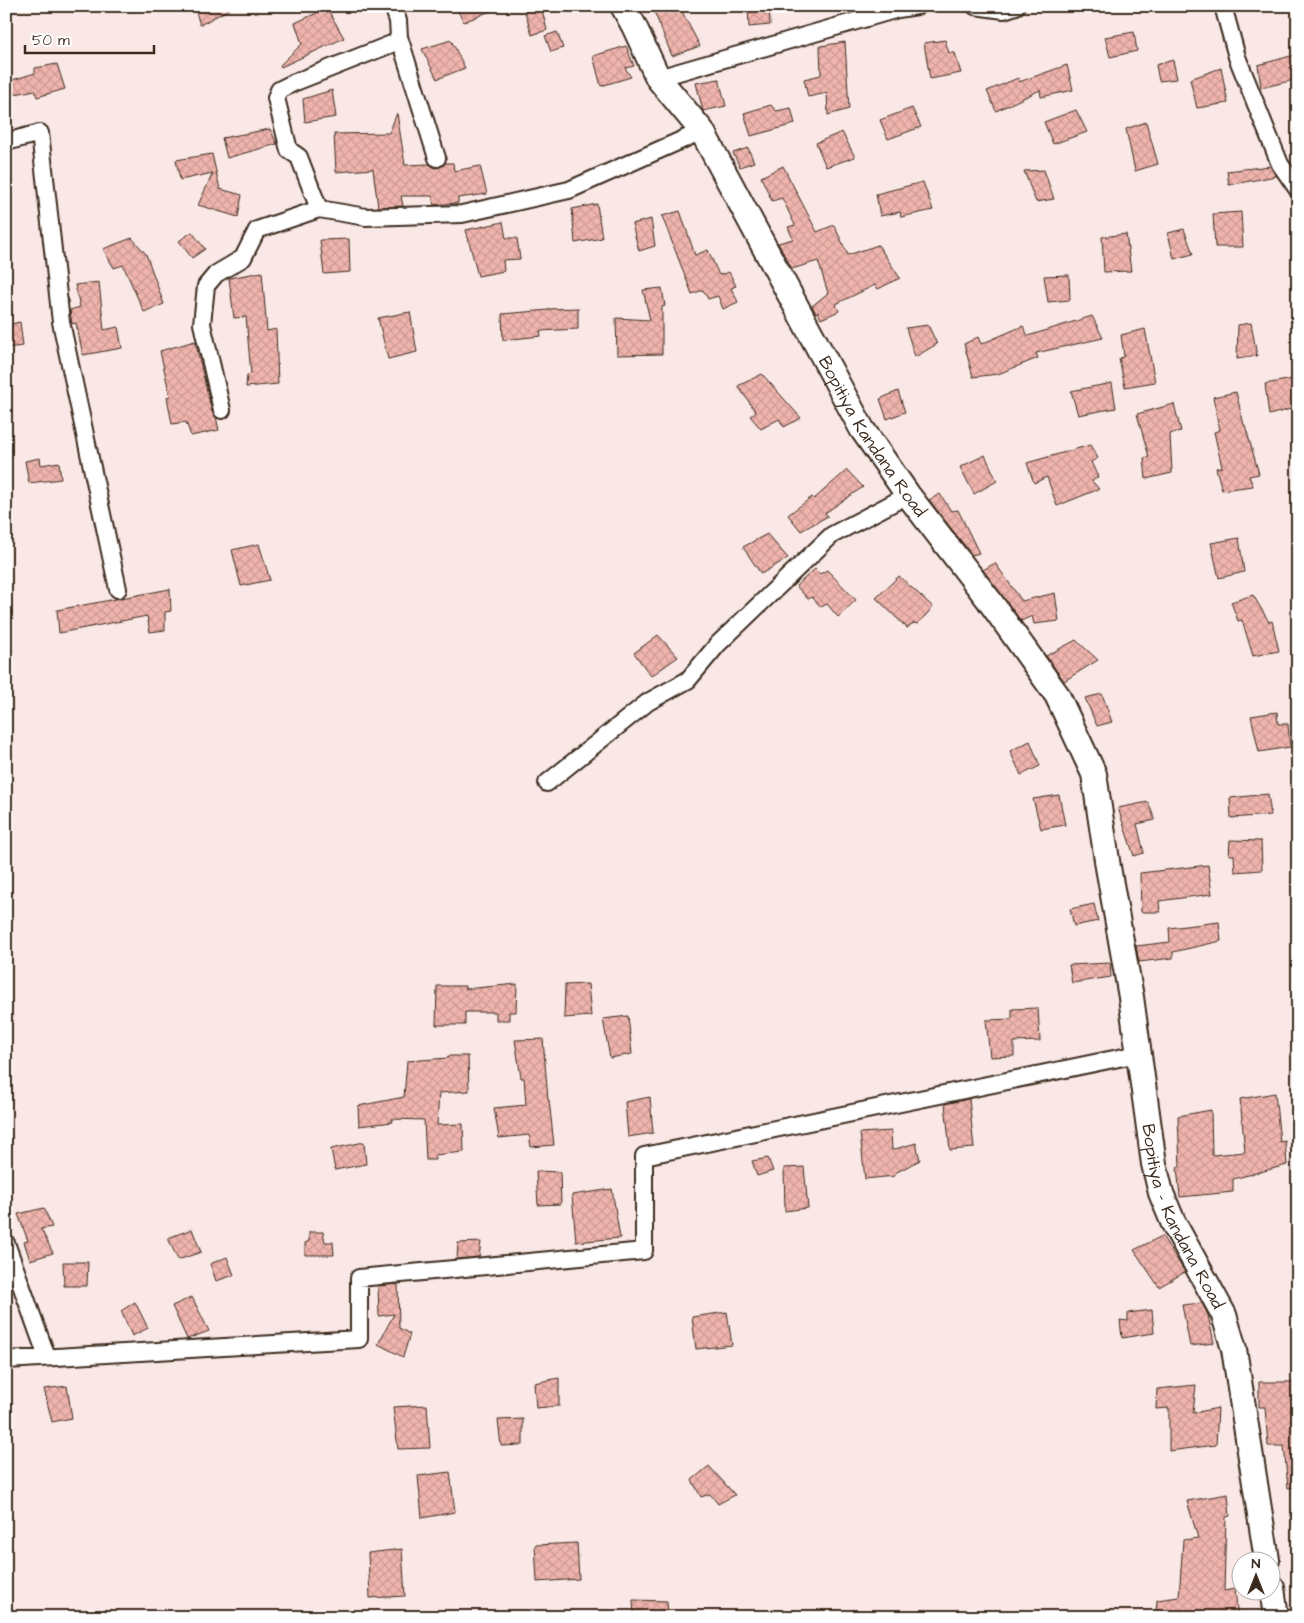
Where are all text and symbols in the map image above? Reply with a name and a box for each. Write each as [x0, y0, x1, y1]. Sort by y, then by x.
scale bar [25, 22, 154, 54]
text: 50 m [32, 30, 70, 51]
street label: Bopitiya Kandana Road [812, 352, 932, 522]
street label: Bopitiya – Kandana Road [1136, 1122, 1230, 1314]
north arrow [1232, 1550, 1282, 1600]
text: N [1252, 1554, 1261, 1574]

